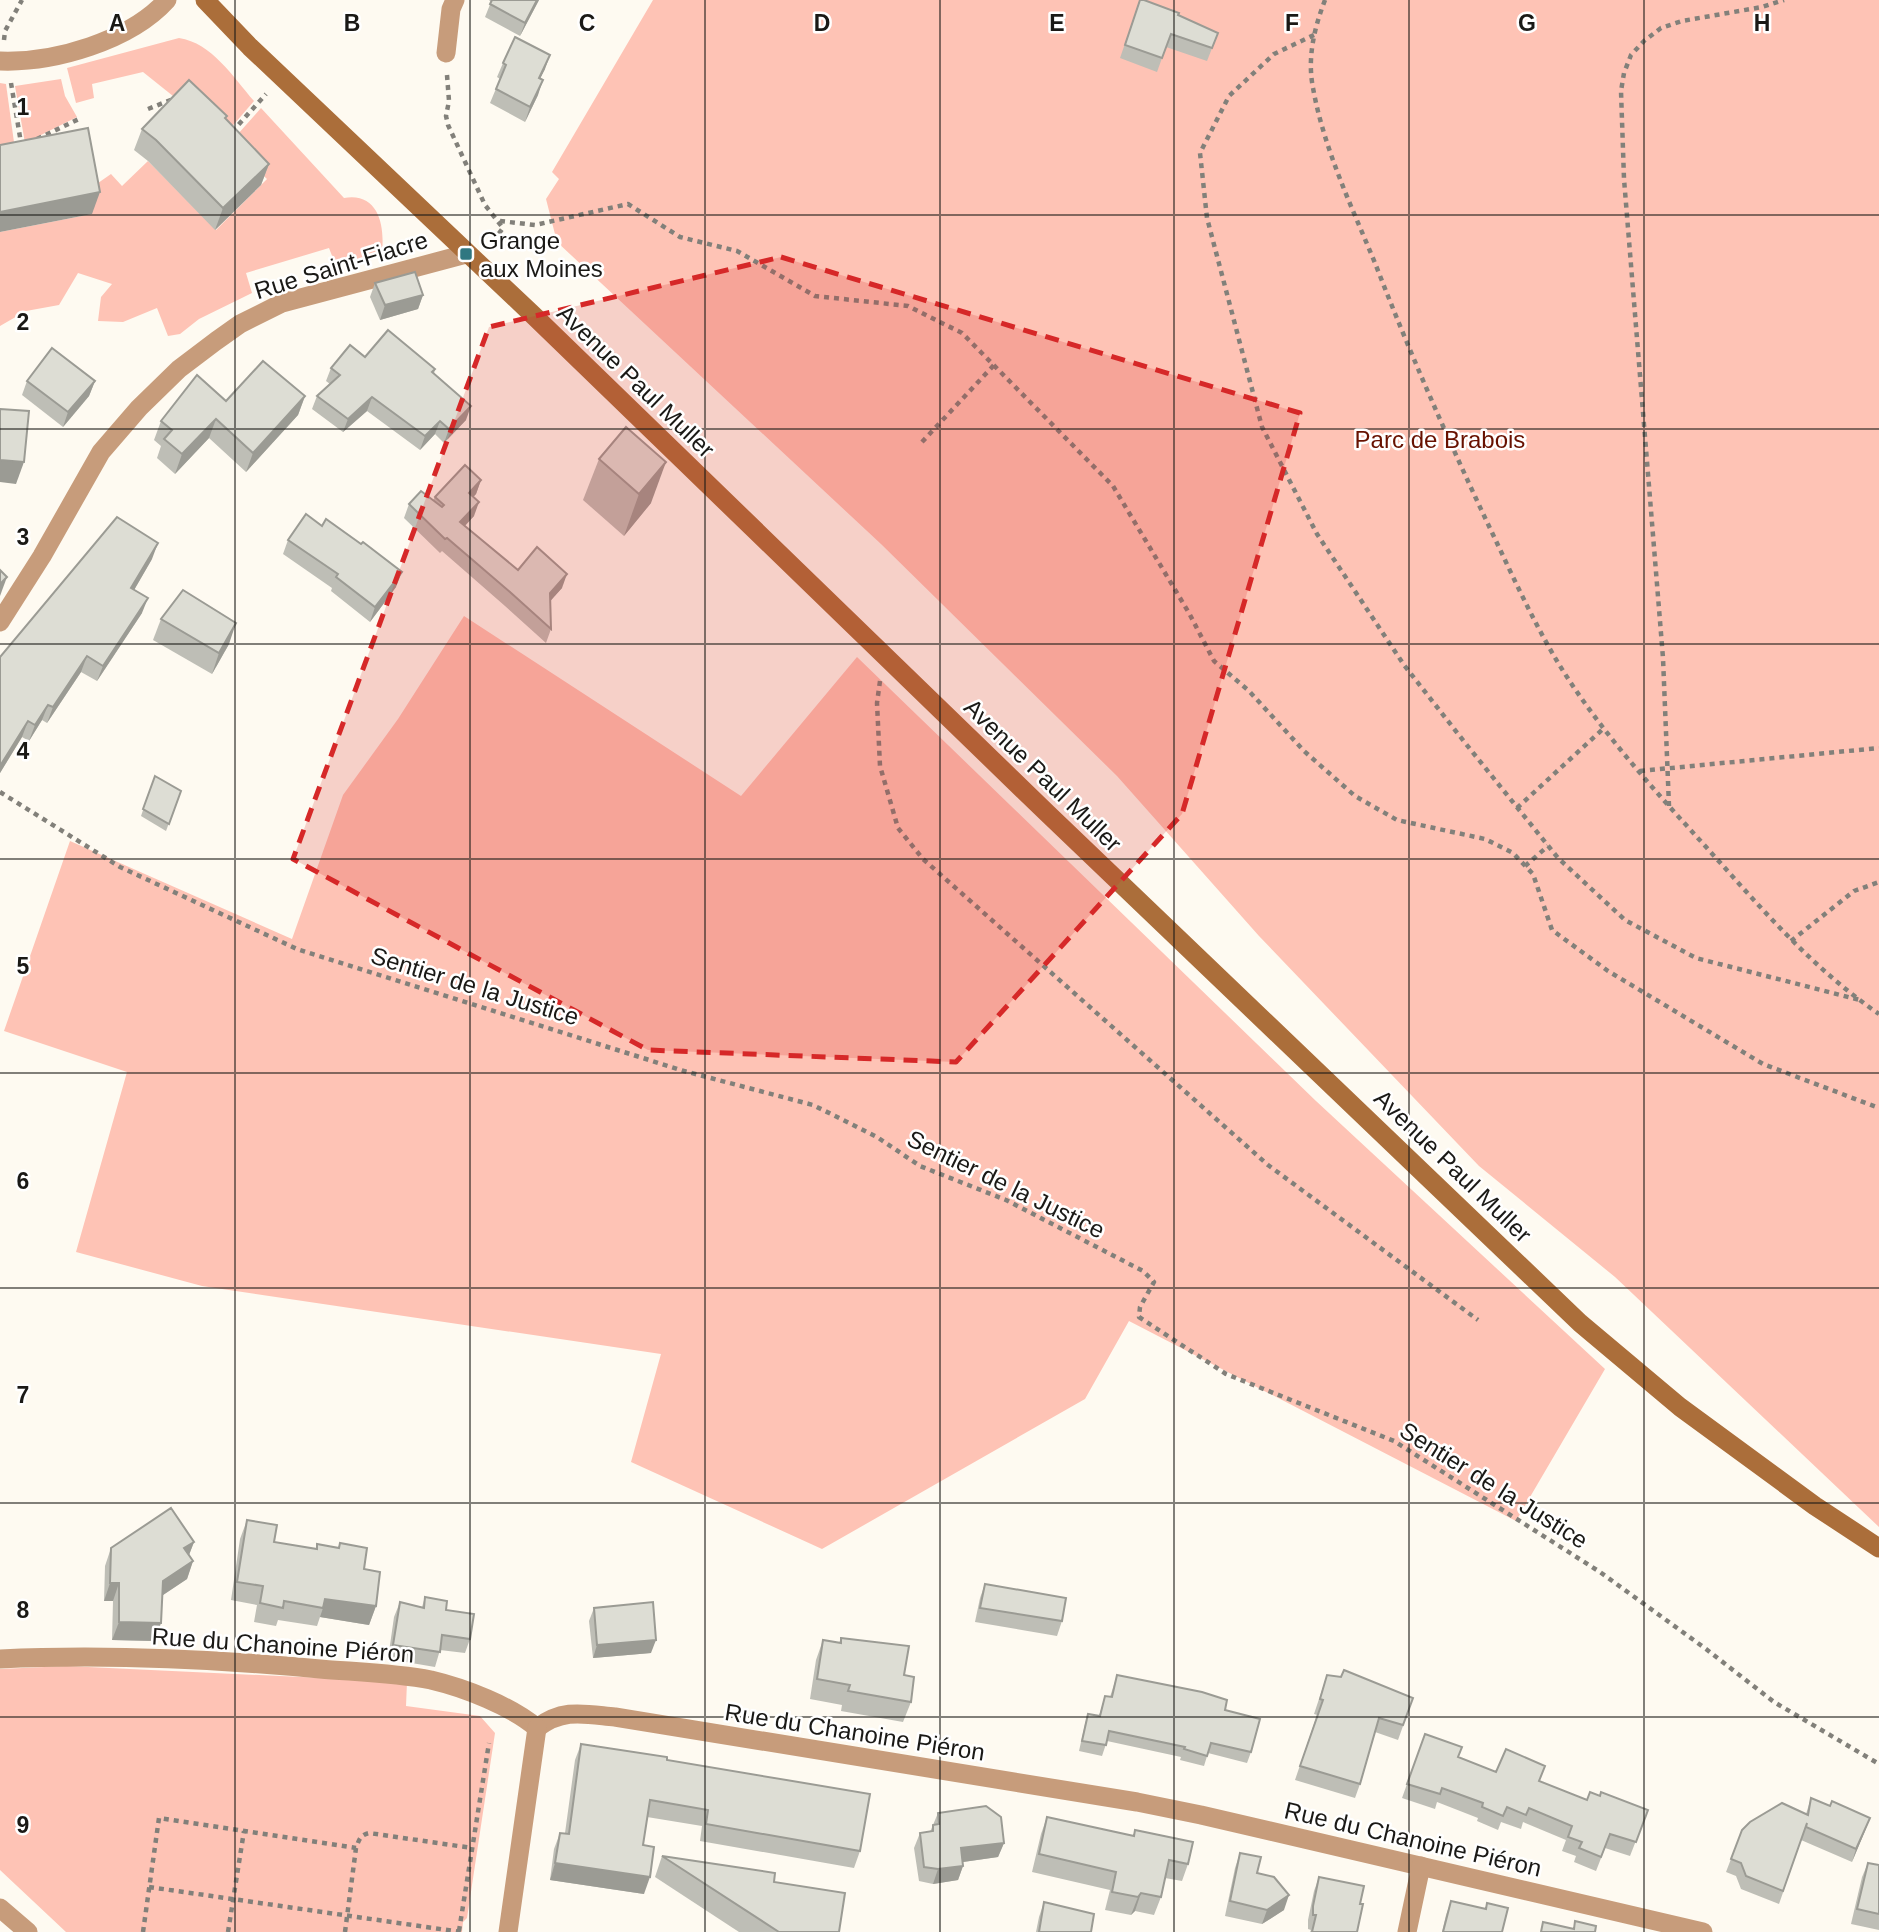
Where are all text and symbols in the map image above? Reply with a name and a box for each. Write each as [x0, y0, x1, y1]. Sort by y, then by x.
text: A [109, 10, 125, 36]
text: B [344, 10, 360, 36]
text: C [579, 10, 595, 36]
text: D [814, 10, 830, 36]
text: E [1049, 10, 1065, 36]
text: F [1285, 10, 1299, 36]
text: G [1518, 10, 1536, 36]
text: H [1754, 10, 1770, 36]
text: 1 [17, 94, 30, 120]
street label: Rue Saint-Fiacre [251, 226, 431, 304]
place label: Grange aux Moines [480, 227, 603, 282]
marker: Grange aux Moines [458, 246, 474, 262]
street label: Avenue Paul Muller [552, 299, 720, 463]
text: 2 [17, 309, 29, 335]
park label: Parc de Brabois [1355, 426, 1525, 453]
text: 3 [17, 524, 29, 550]
street label: Avenue Paul Muller [959, 693, 1127, 857]
text: 4 [17, 738, 30, 764]
street label: Sentier de la Justice [368, 941, 582, 1031]
text: 5 [17, 953, 30, 979]
street label: Avenue Paul Muller [1369, 1084, 1537, 1248]
street label: Sentier de la Justice [903, 1124, 1109, 1244]
text: 6 [17, 1168, 29, 1194]
text: 7 [17, 1382, 29, 1408]
street label: Sentier de la Justice [1395, 1416, 1593, 1554]
text: 8 [17, 1597, 30, 1623]
street label: Rue du Chanoine Piéron [151, 1622, 415, 1668]
street label: Rue du Chanoine Piéron [723, 1698, 987, 1766]
street label: Rue du Chanoine Piéron [1282, 1796, 1544, 1882]
text: 9 [17, 1812, 29, 1838]

